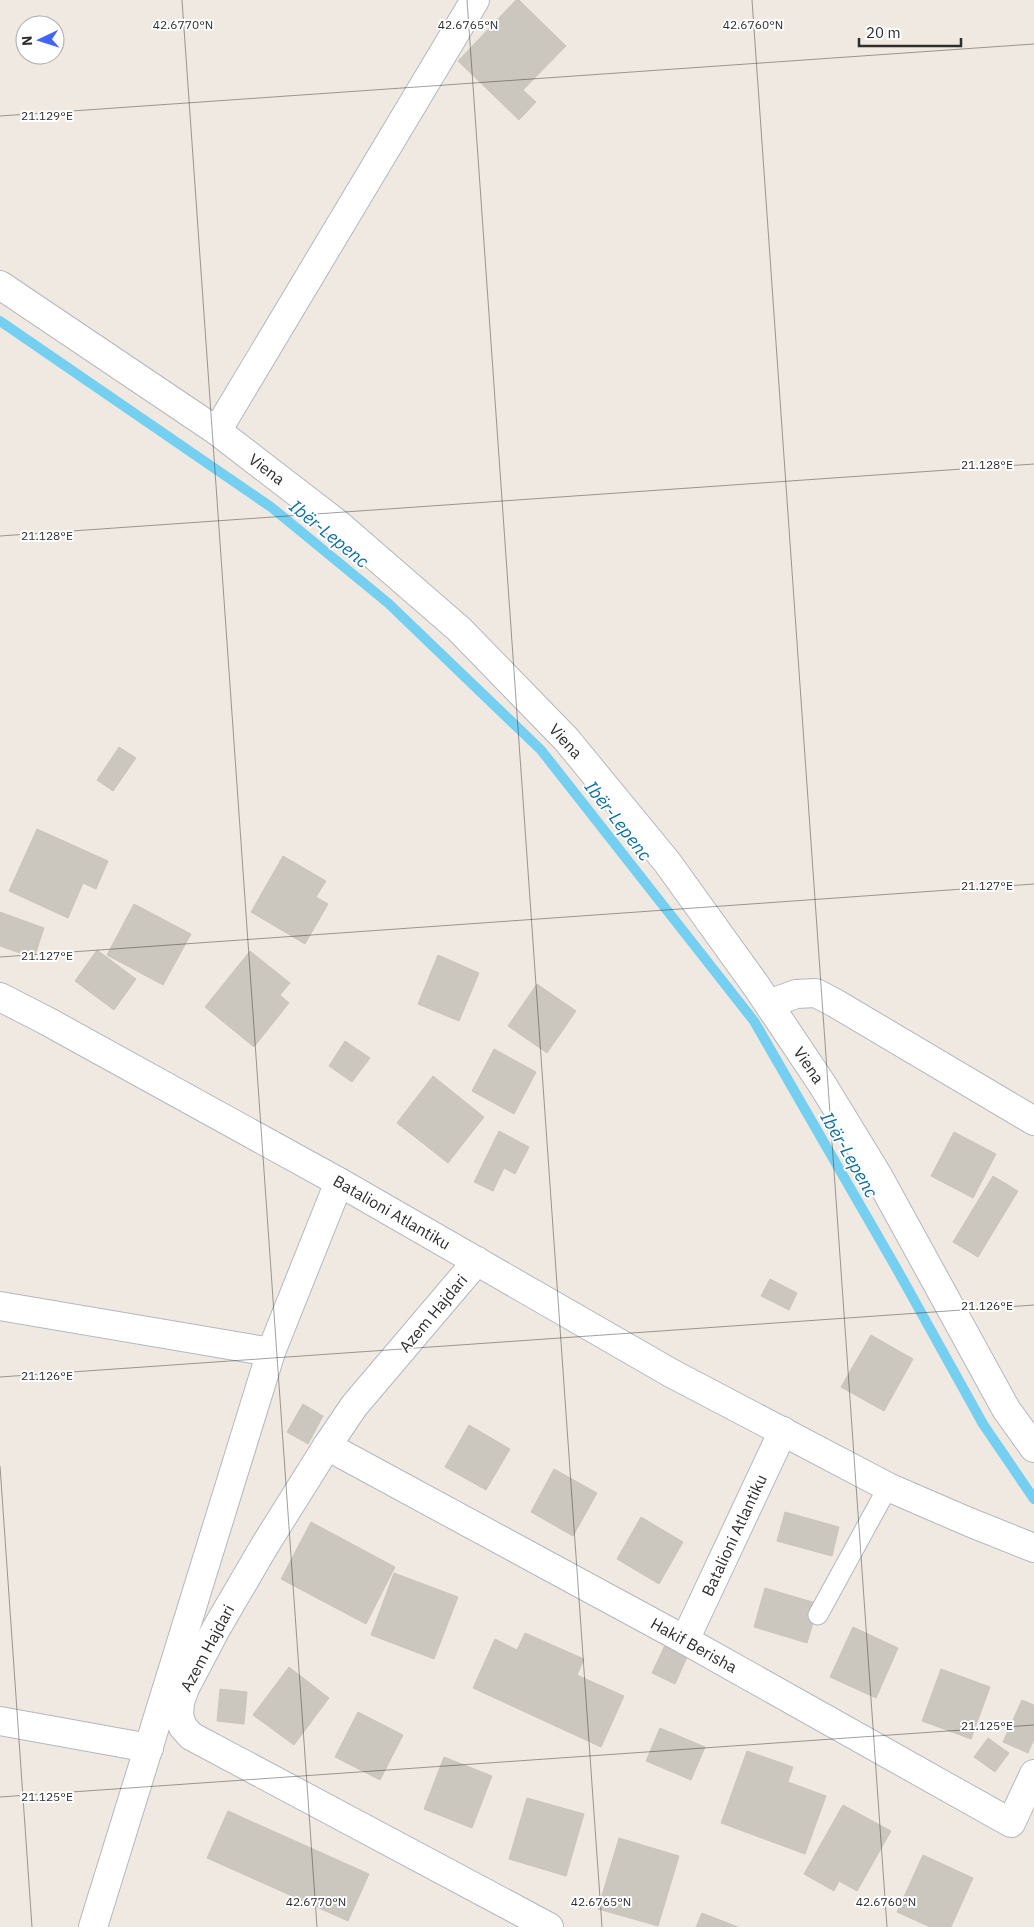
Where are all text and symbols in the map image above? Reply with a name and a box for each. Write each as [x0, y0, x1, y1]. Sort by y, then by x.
north arrow [15, 15, 65, 65]
scale bar [859, 15, 962, 47]
text: 42.6770°N [153, 17, 213, 32]
text: 42.6765°N [438, 17, 498, 32]
text: 42.6760°N [723, 17, 783, 32]
text: 20 m [866, 23, 901, 42]
text: N [18, 35, 36, 47]
text: 21.129°E [21, 108, 73, 123]
street label: Viena [245, 449, 289, 489]
text: 21.128°E [961, 457, 1013, 472]
water label: Ibër-Lepenc [285, 495, 374, 573]
text: 21.128°E [21, 528, 73, 543]
street label: Viena [545, 719, 587, 763]
water label: Ibër-Lepenc [580, 776, 657, 866]
text: 21.127°E [961, 878, 1013, 893]
text: 21.127°E [21, 948, 73, 963]
street label: Viena [789, 1043, 829, 1088]
water label: Ibër-Lepenc [816, 1108, 883, 1202]
street label: Batalioni Atlantiku [330, 1170, 454, 1254]
street label: Azem Hajdari [395, 1270, 471, 1356]
text: 21.126°E [961, 1298, 1013, 1313]
text: 21.126°E [21, 1368, 73, 1383]
street label: Batalioni Atlantiku [697, 1471, 771, 1599]
street label: Azem Hajdari [176, 1601, 238, 1695]
street label: Hakif Berisha [647, 1613, 741, 1677]
text: 21.125°E [961, 1718, 1013, 1733]
text: 21.125°E [21, 1789, 73, 1804]
text: 42.6770°N [286, 1894, 346, 1909]
text: 42.6765°N [571, 1894, 631, 1909]
text: 42.6760°N [856, 1894, 916, 1909]

